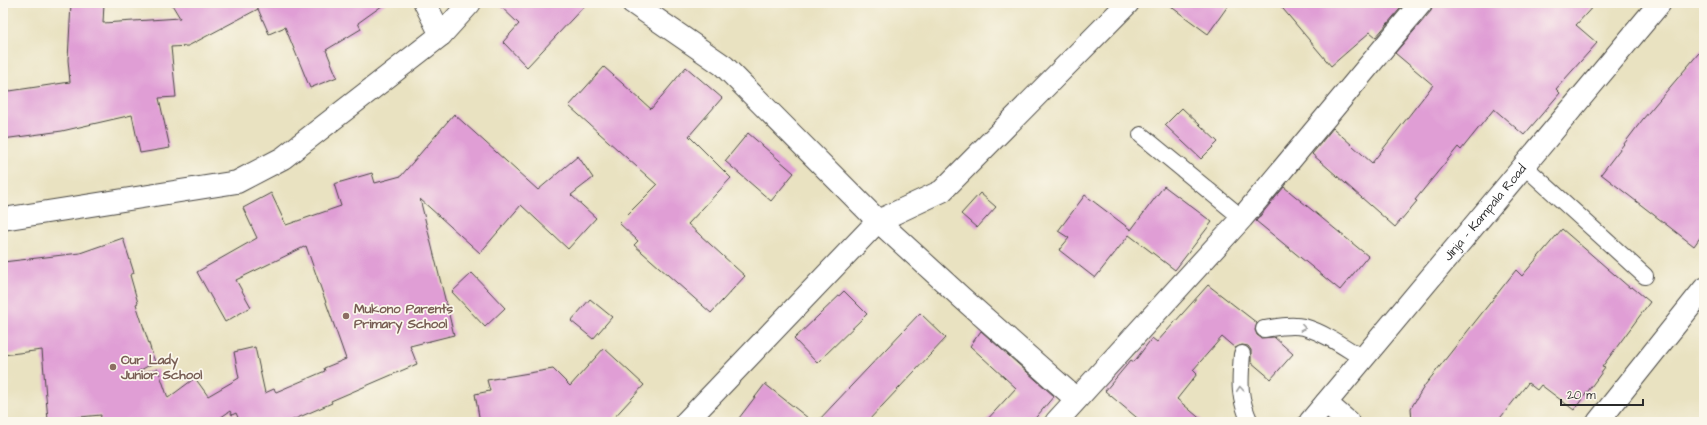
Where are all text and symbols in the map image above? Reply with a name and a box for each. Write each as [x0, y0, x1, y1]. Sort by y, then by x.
street label: Jinja - Kampala Road [1439, 160, 1531, 265]
place label: Mukono Parents Primary School [354, 300, 454, 334]
marker: Mukono Parents Primary School [341, 311, 351, 321]
one-way arrow [1299, 323, 1306, 331]
place label: Our Lady Junior School [120, 351, 202, 384]
marker: Our Lady Junior School [108, 362, 118, 372]
scale bar [1561, 381, 1643, 407]
one-way arrow [1236, 386, 1245, 392]
text: 20 m [1567, 387, 1596, 404]

